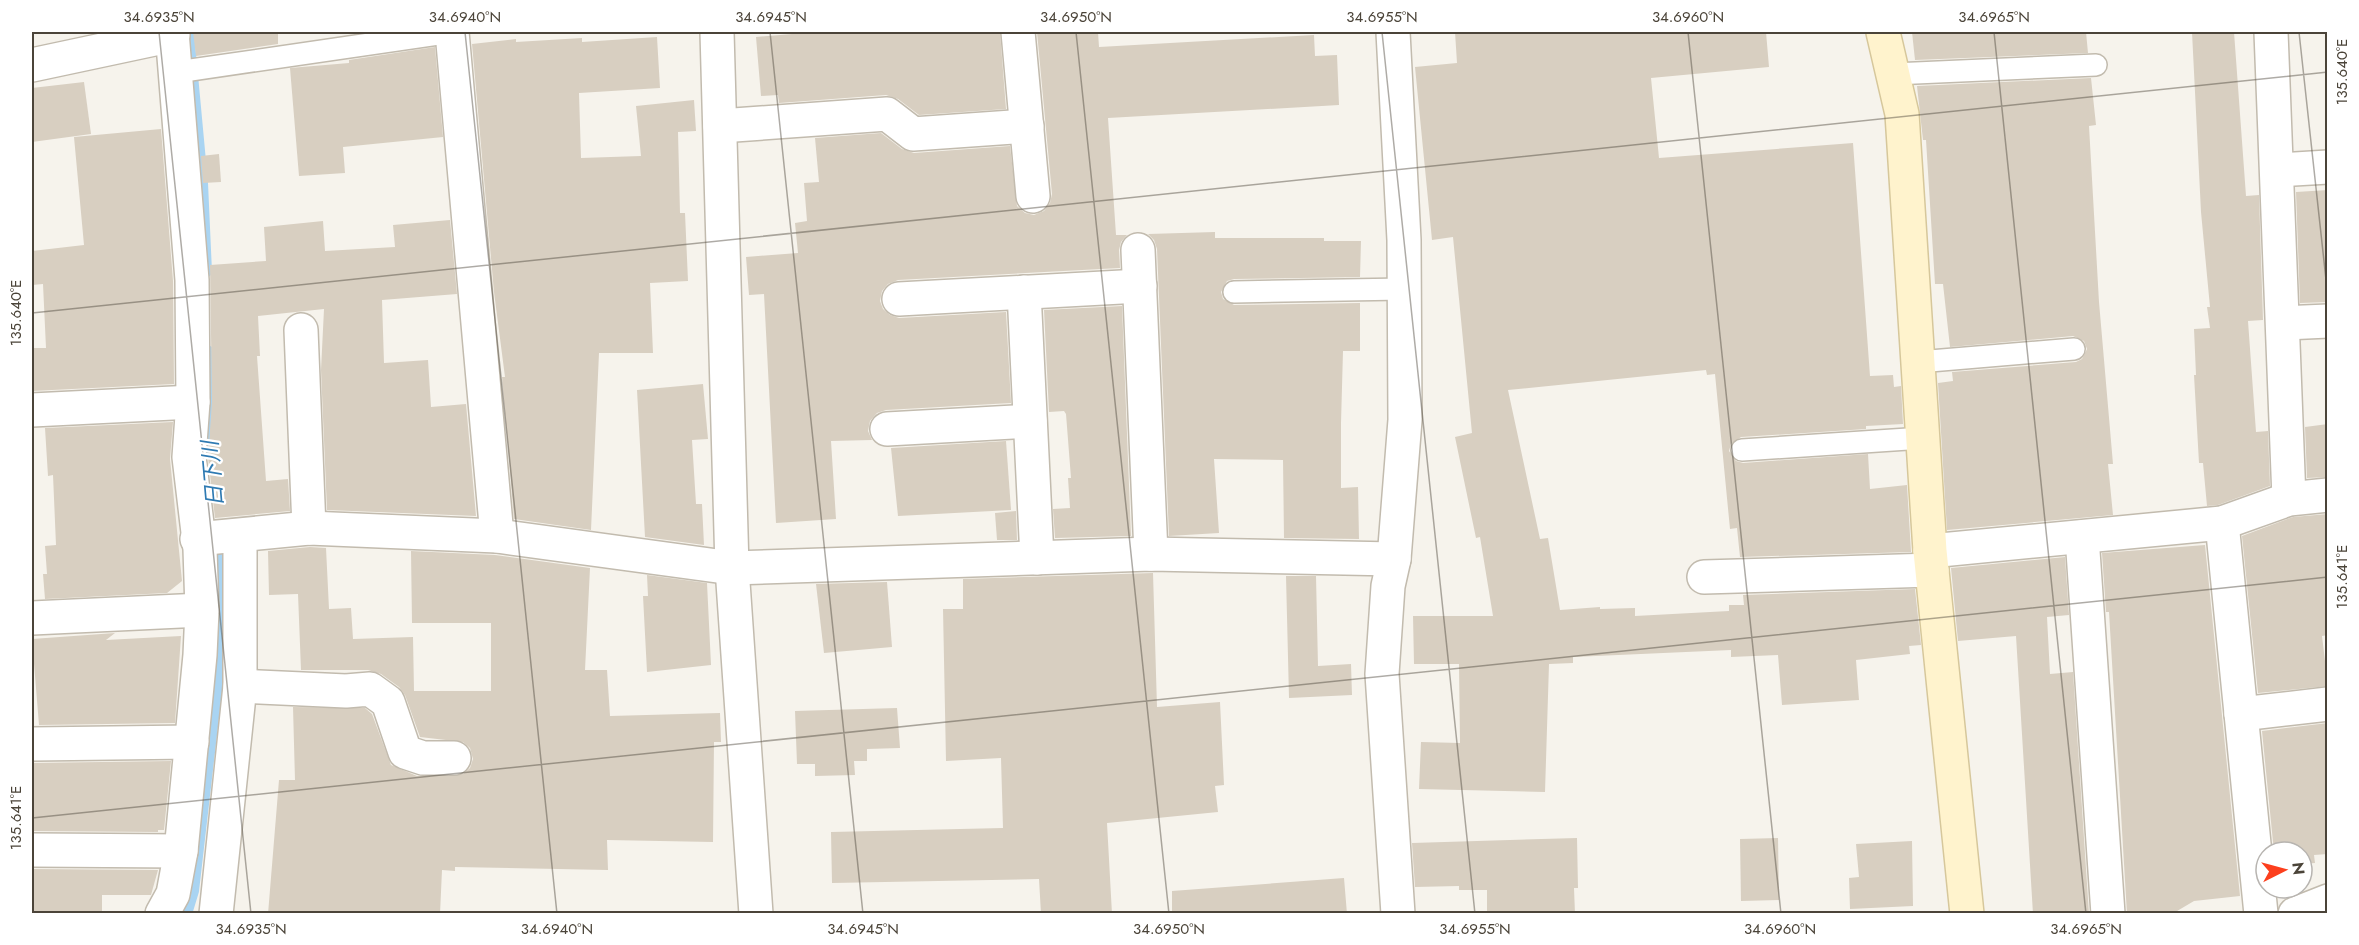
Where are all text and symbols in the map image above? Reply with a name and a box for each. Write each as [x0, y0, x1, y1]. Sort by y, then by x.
text: 34.6935°N [123, 6, 195, 28]
text: 34.6940°N [429, 6, 501, 28]
text: 34.6945°N [735, 6, 807, 28]
text: 34.6950°N [1040, 6, 1112, 28]
text: 34.6955°N [1346, 6, 1418, 28]
text: 34.6960°N [1652, 6, 1724, 28]
text: 34.6965°N [1958, 6, 2030, 28]
text: 135.640°E [2331, 39, 2353, 105]
text: 135.640°E [5, 280, 27, 346]
water label: 日下川 [193, 438, 231, 508]
text: 135.641°E [2331, 545, 2353, 609]
text: 135.641°E [5, 786, 27, 850]
north arrow [2254, 840, 2314, 900]
text: N [2286, 861, 2311, 876]
text: 34.6935°N [215, 918, 287, 940]
text: 34.6940°N [521, 918, 593, 940]
text: 34.6945°N [827, 918, 899, 940]
text: 34.6950°N [1133, 918, 1205, 940]
text: 34.6955°N [1439, 918, 1511, 940]
text: 34.6960°N [1744, 918, 1816, 940]
text: 34.6965°N [2050, 918, 2122, 940]

